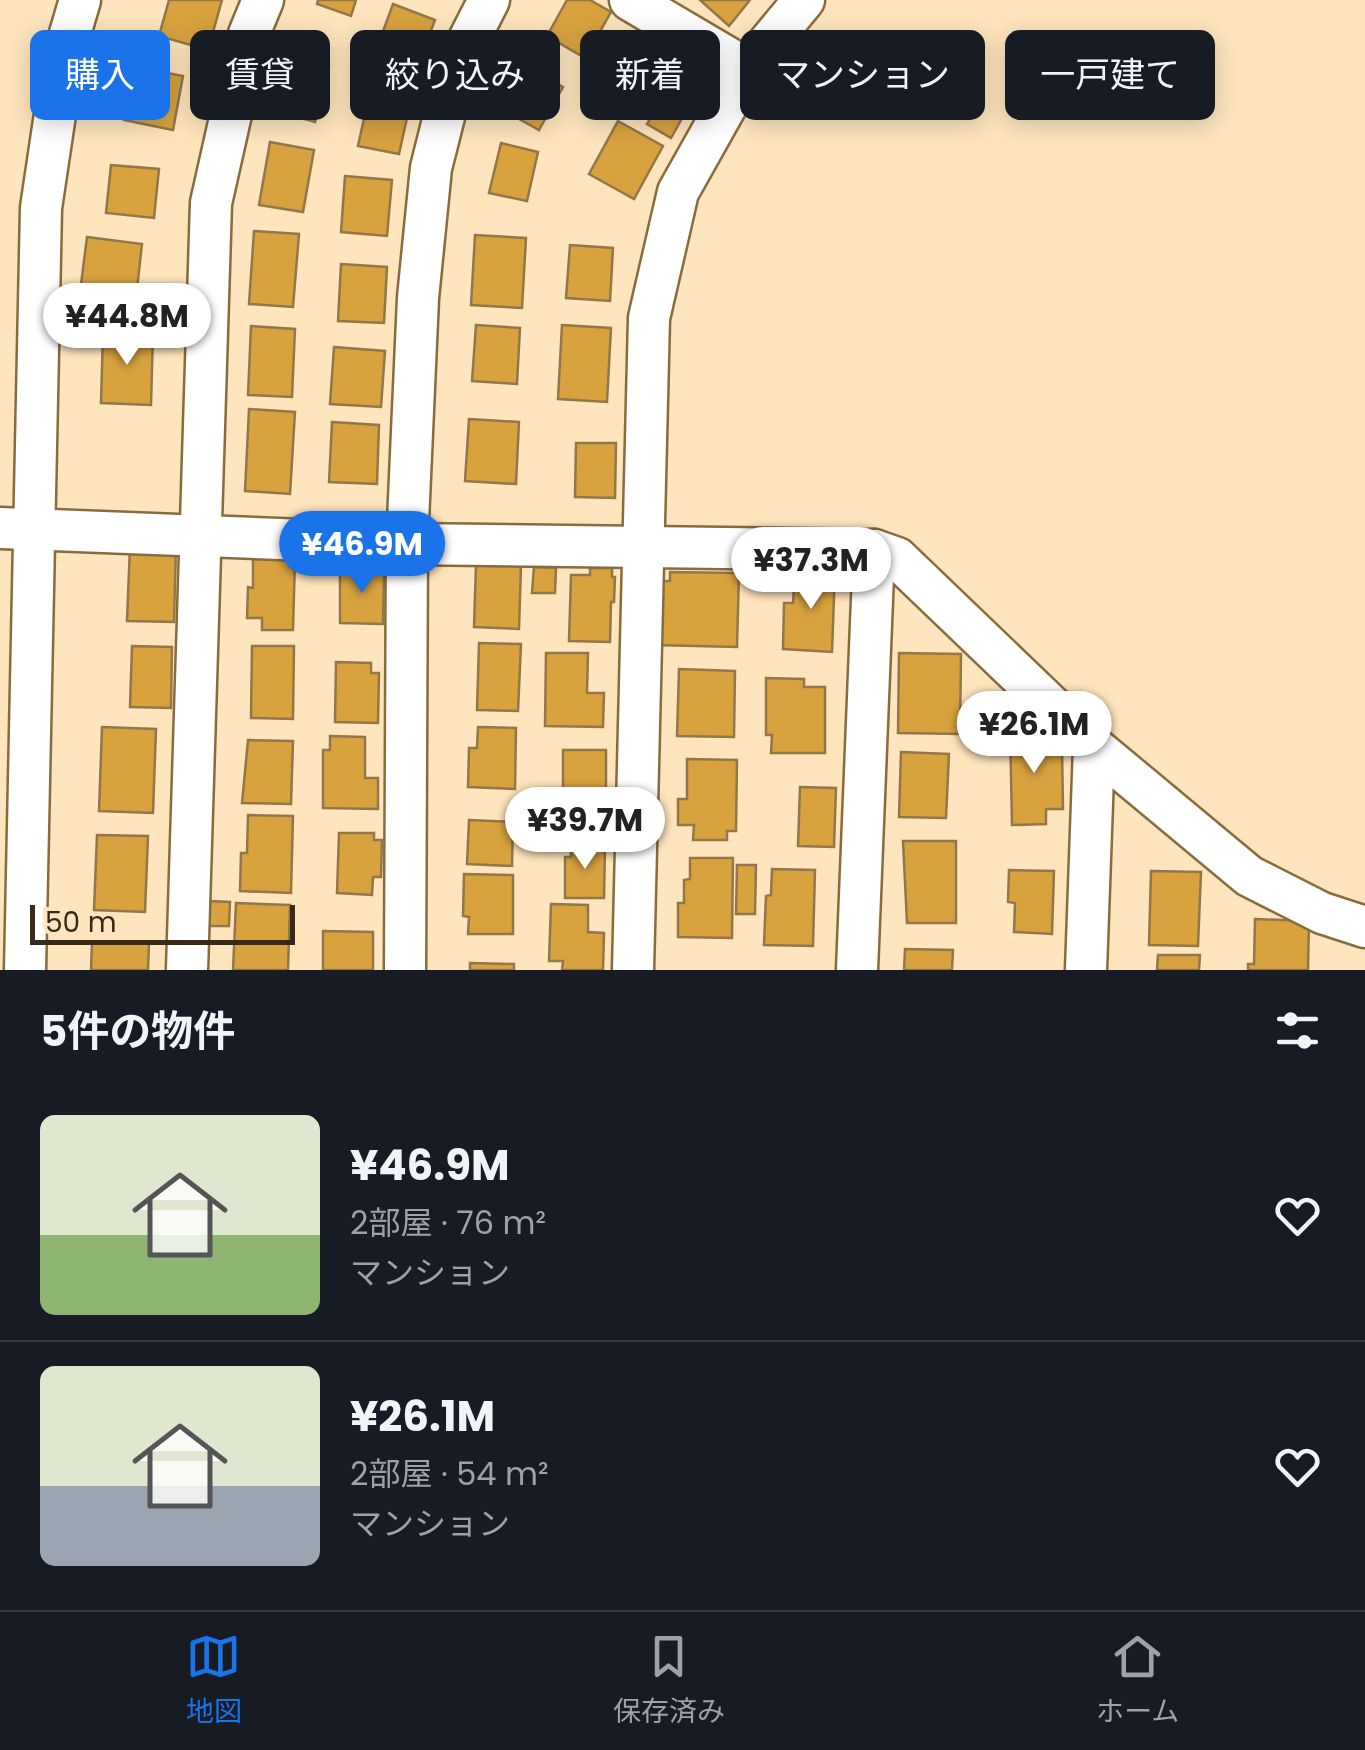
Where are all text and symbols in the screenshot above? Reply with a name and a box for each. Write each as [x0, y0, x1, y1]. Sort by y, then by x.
chip: 購入 [30, 30, 170, 120]
chip: 賃貸 [190, 30, 330, 120]
chip: 絞り込み [350, 30, 560, 120]
chip: 新着 [580, 30, 720, 120]
chip: マンション [740, 30, 985, 120]
chip: 一戸建て [1005, 30, 1215, 120]
pin: ¥44.8M [46, 283, 208, 368]
text: ¥44.8M [65, 293, 189, 338]
pin: ¥46.9M [281, 511, 443, 596]
text: ¥46.9M [301, 521, 423, 566]
pin: ¥37.3M [730, 527, 892, 612]
text: ¥37.3M [753, 537, 869, 582]
pin: ¥26.1M [953, 691, 1115, 776]
text: ¥26.1M [979, 701, 1089, 746]
pin: ¥39.7M [504, 787, 666, 872]
text: ¥39.7M [527, 797, 643, 842]
scale bar [30, 900, 295, 944]
text: 50 m [45, 903, 116, 942]
text: 5件の物件 [40, 1002, 235, 1061]
icon: filters [1270, 1003, 1325, 1058]
text: ¥46.9M [350, 1136, 510, 1195]
icon: home [120, 1155, 240, 1275]
icon: heart [1270, 1188, 1325, 1243]
text: 2部屋 · 76 m² [350, 1200, 546, 1245]
text: マンション [350, 1250, 510, 1295]
text: ¥26.1M [350, 1387, 495, 1446]
icon: home [120, 1406, 240, 1526]
icon: heart [1270, 1439, 1325, 1494]
text: 2部屋 · 54 m² [350, 1451, 549, 1496]
text: マンション [350, 1501, 510, 1546]
tab: 地図 [186, 1629, 242, 1733]
tab: 保存済み [613, 1629, 725, 1733]
tab: ホーム [1096, 1629, 1179, 1733]

